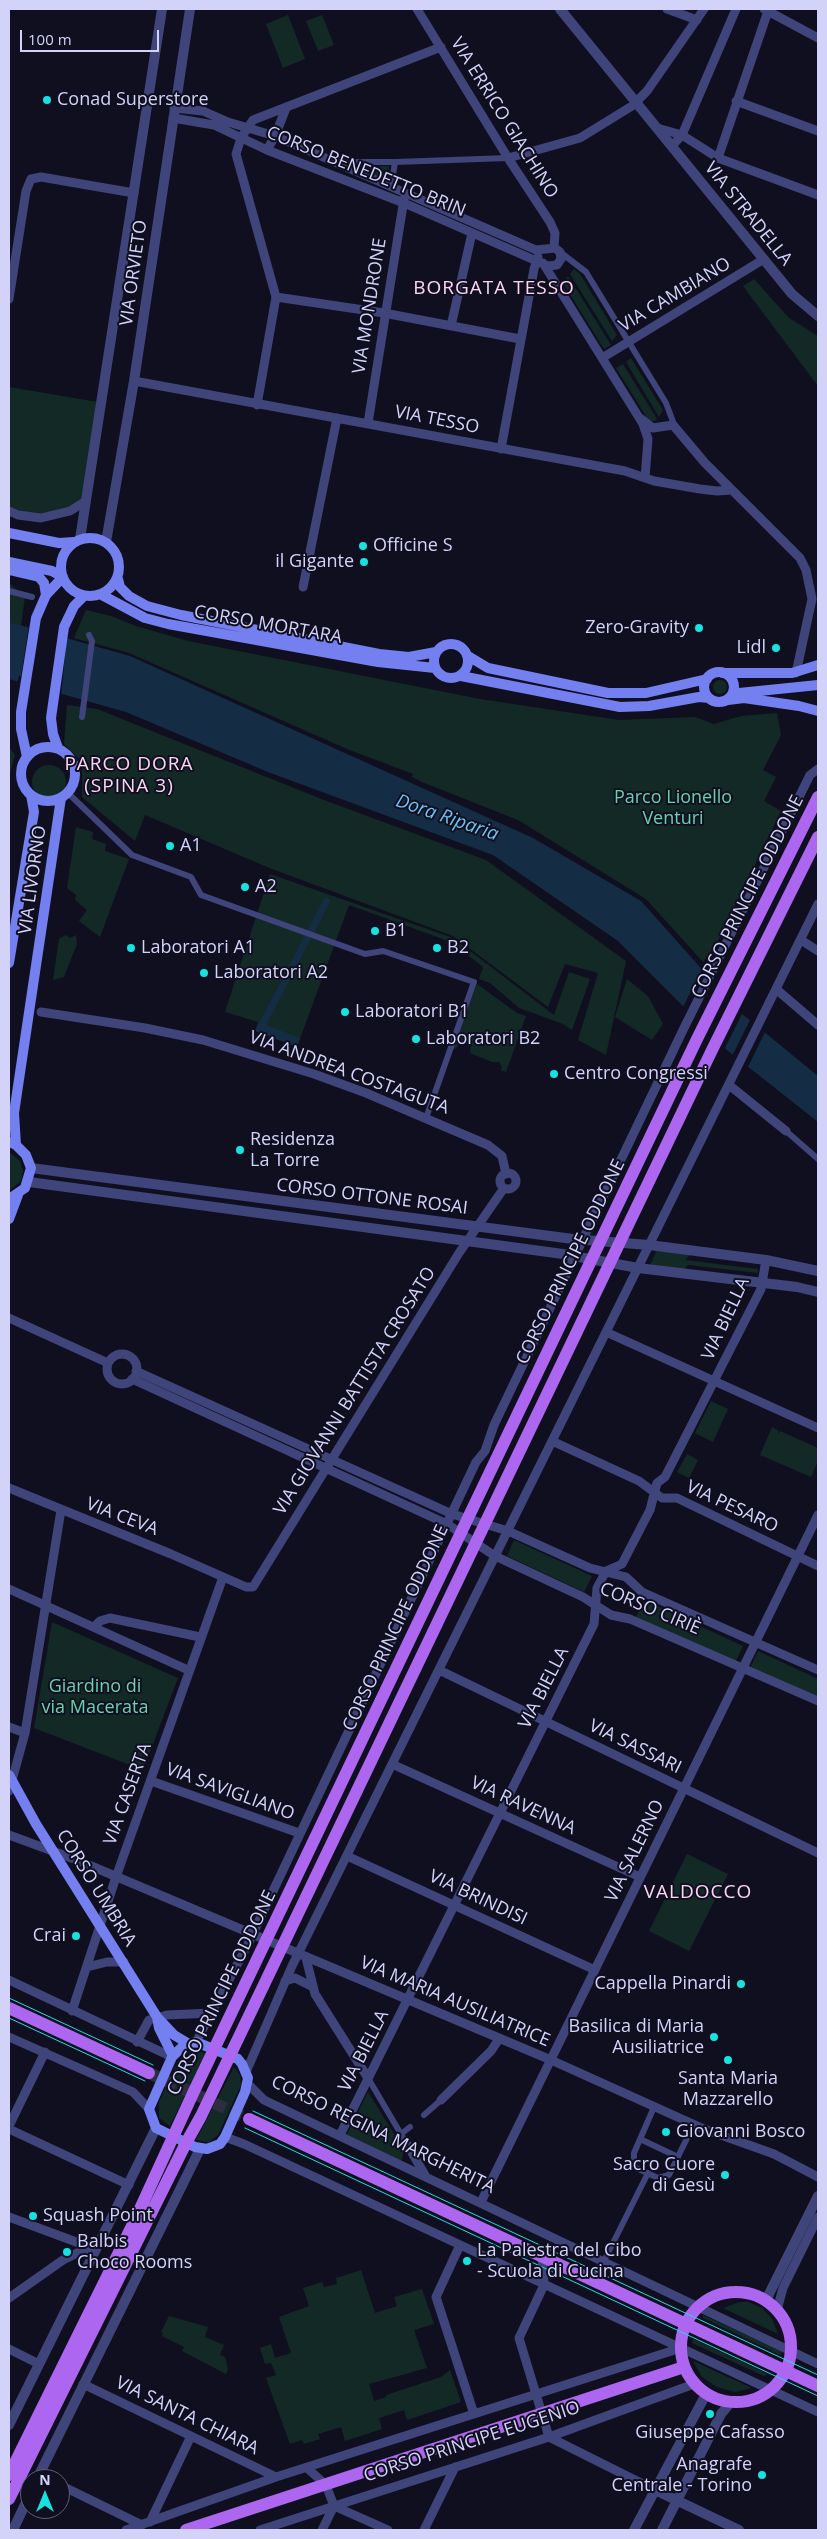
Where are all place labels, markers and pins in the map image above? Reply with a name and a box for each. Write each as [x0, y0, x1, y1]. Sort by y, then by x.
place label: Conad Superstore [57, 89, 209, 111]
marker: Conad Superstore [41, 94, 53, 106]
place label: Officine S [373, 535, 453, 557]
marker: Officine S [357, 540, 369, 552]
place label: il Gigante [275, 551, 354, 573]
marker: il Gigante [358, 556, 370, 568]
place label: Zero-Gravity [585, 617, 689, 639]
marker: Zero-Gravity [693, 622, 705, 634]
place label: Lidl [737, 637, 766, 659]
marker: Lidl [770, 642, 782, 654]
place label: A1 [180, 835, 202, 857]
marker: A1 [164, 840, 176, 852]
place label: A2 [255, 876, 277, 898]
marker: A2 [239, 881, 251, 893]
place label: B1 [385, 920, 407, 942]
marker: B1 [369, 925, 381, 937]
place label: Laboratori A1 [141, 937, 255, 959]
place label: B2 [447, 937, 469, 959]
marker: Laboratori A1 [125, 942, 137, 954]
marker: B2 [431, 942, 443, 954]
place label: Laboratori A2 [214, 962, 328, 984]
marker: Laboratori A2 [198, 967, 210, 979]
place label: Laboratori B1 [355, 1001, 469, 1023]
marker: Laboratori B1 [339, 1006, 351, 1018]
place label: Laboratori B2 [426, 1028, 540, 1050]
marker: Laboratori B2 [410, 1033, 422, 1045]
place label: Centro Congressi [564, 1063, 708, 1085]
marker: Centro Congressi [548, 1068, 560, 1080]
place label: Residenza La Torre [250, 1129, 335, 1172]
marker: Residenza La Torre [234, 1144, 246, 1156]
place label: Crai [33, 1925, 66, 1947]
marker: Crai [70, 1930, 82, 1942]
place label: Cappella Pinardi [594, 1973, 731, 1995]
marker: Cappella Pinardi [735, 1978, 747, 1990]
place label: Basilica di Maria Ausiliatrice [569, 2016, 704, 2058]
marker: Basilica di Maria Ausiliatrice [708, 2031, 720, 2043]
marker: Santa Maria Mazzarello [722, 2054, 734, 2066]
place label: Santa Maria Mazzarello [678, 2068, 778, 2110]
place label: Giovanni Bosco [676, 2121, 805, 2143]
marker: Giovanni Bosco [660, 2126, 672, 2138]
place label: Sacro Cuore di Gesù [613, 2154, 715, 2196]
marker: Sacro Cuore di Gesù [719, 2169, 731, 2181]
place label: Squash Point [43, 2205, 153, 2227]
marker: Squash Point [27, 2210, 39, 2222]
place label: Balbis Choco Rooms [77, 2231, 192, 2274]
place label: La Palestra del Cibo - Scuola di Cucina [477, 2240, 642, 2282]
marker: Balbis Choco Rooms [61, 2246, 73, 2258]
marker: La Palestra del Cibo - Scuola di Cucina [461, 2255, 473, 2267]
marker: Giuseppe Cafasso [704, 2408, 716, 2420]
place label: Giuseppe Cafasso [635, 2422, 785, 2444]
place label: Anagrafe Centrale - Torino [611, 2454, 752, 2496]
marker: Anagrafe Centrale - Torino [756, 2469, 768, 2481]

